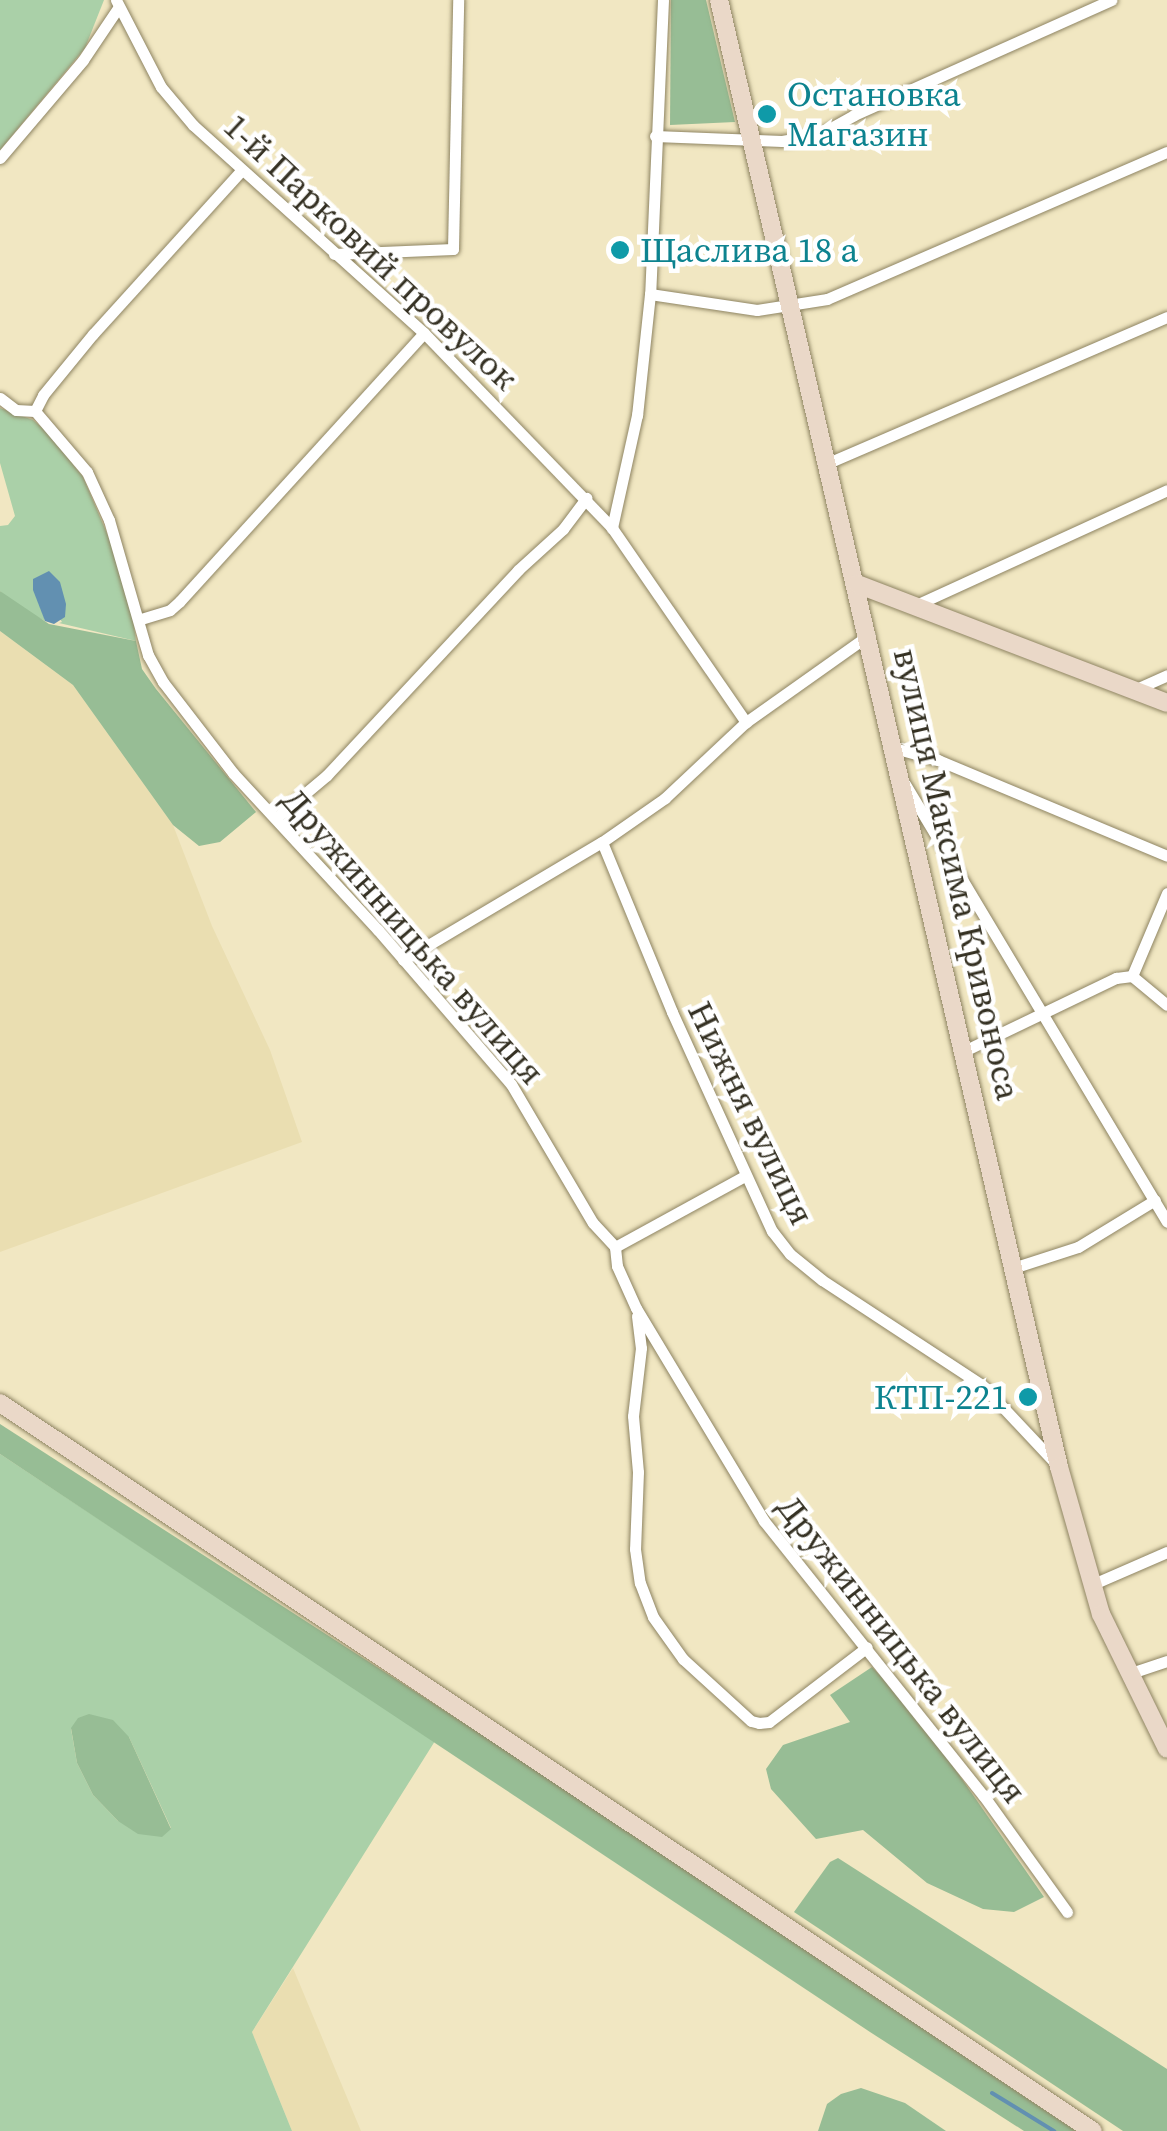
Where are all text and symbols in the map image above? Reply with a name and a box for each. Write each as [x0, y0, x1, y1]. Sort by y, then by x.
place label: Остановка Магазин [787, 73, 961, 155]
marker: Остановка Магазин [756, 103, 778, 125]
street label: 1-й Парковий провулок [215, 105, 527, 399]
place label: Щаслива 18 а [640, 229, 858, 271]
marker: Щаслива 18 а [609, 239, 631, 261]
street label: вулиця Максима Кривоноса [885, 644, 1029, 1104]
street label: Дружинницька вулиця [273, 779, 553, 1093]
street label: Нижня вулиця [679, 995, 823, 1231]
place label: КТП-221 [874, 1376, 1008, 1418]
marker: КТП-221 [1017, 1386, 1039, 1408]
street label: Дружинницька вулиця [769, 1487, 1035, 1811]

